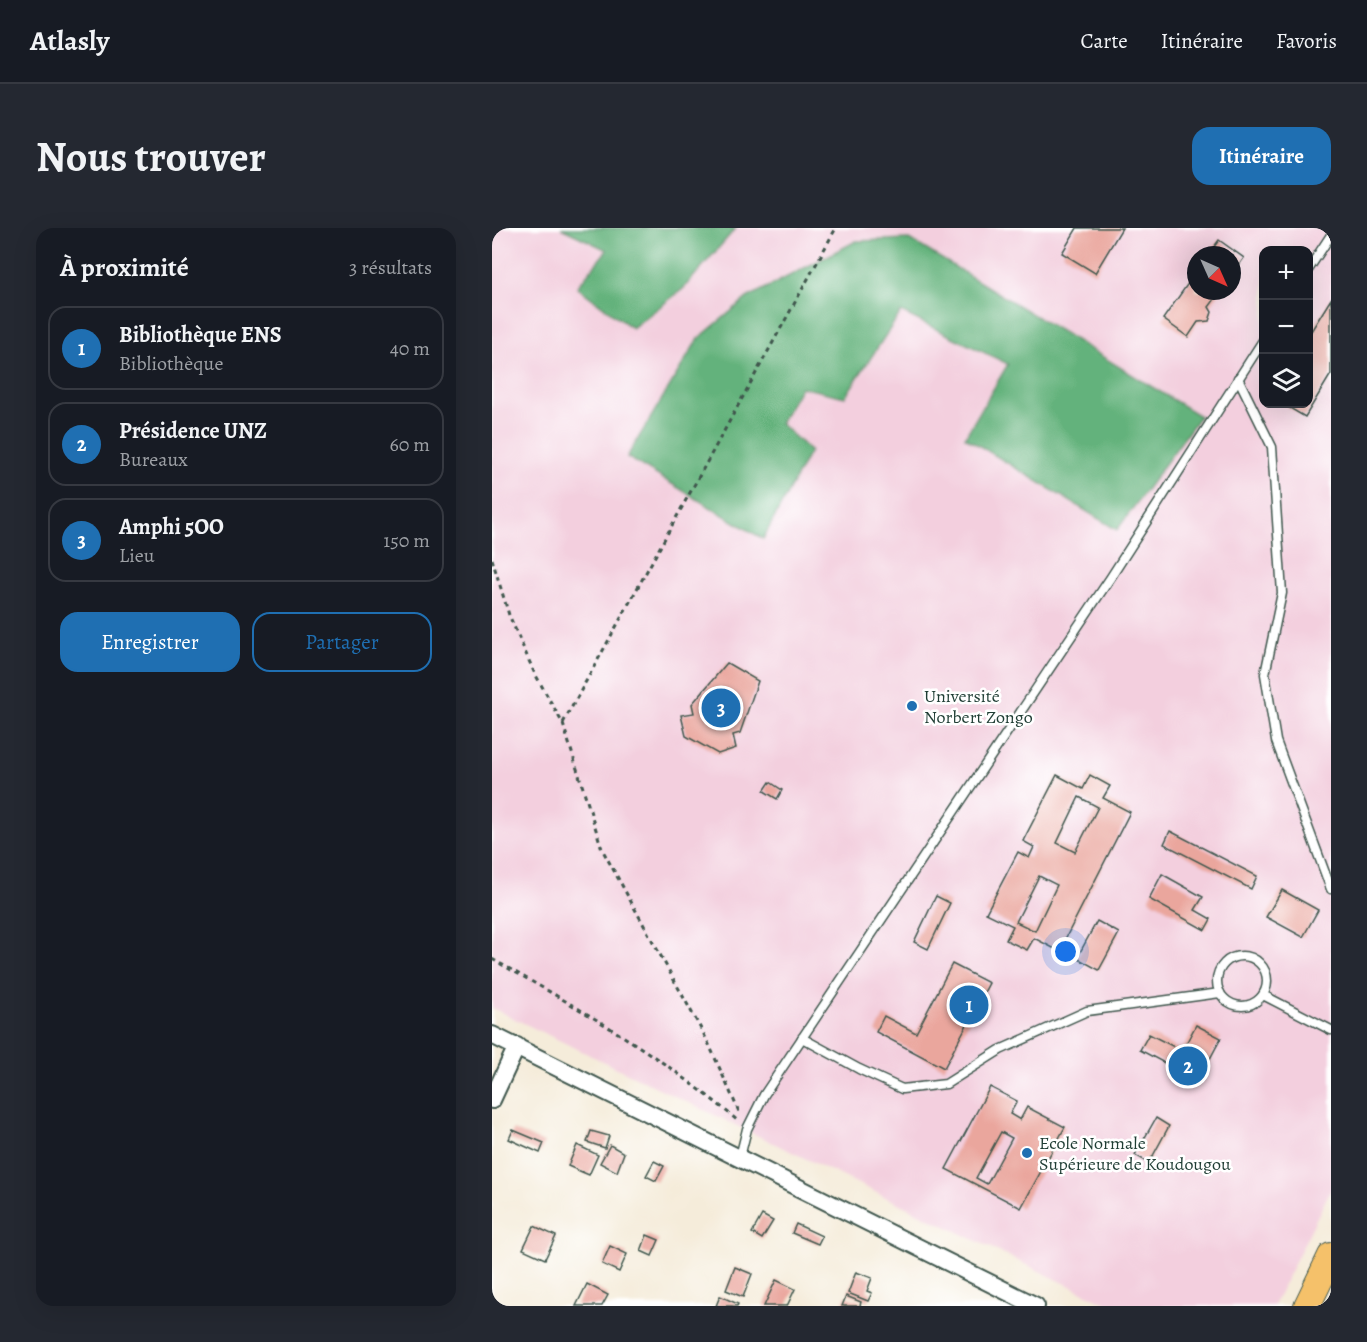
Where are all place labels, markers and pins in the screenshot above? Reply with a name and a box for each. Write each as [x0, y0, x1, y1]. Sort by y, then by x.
place label: Université Norbert Zongo [924, 684, 1033, 729]
pin: 3 [702, 686, 740, 730]
marker: Université Norbert Zongo [905, 699, 919, 713]
pin: 1 [950, 982, 988, 1028]
pin: 2 [1168, 1044, 1208, 1088]
place label: Ecole Normale Supérieure de Koudougou [1039, 1131, 1231, 1176]
marker: Ecole Normale Supérieure de Koudougou [1020, 1146, 1034, 1160]

